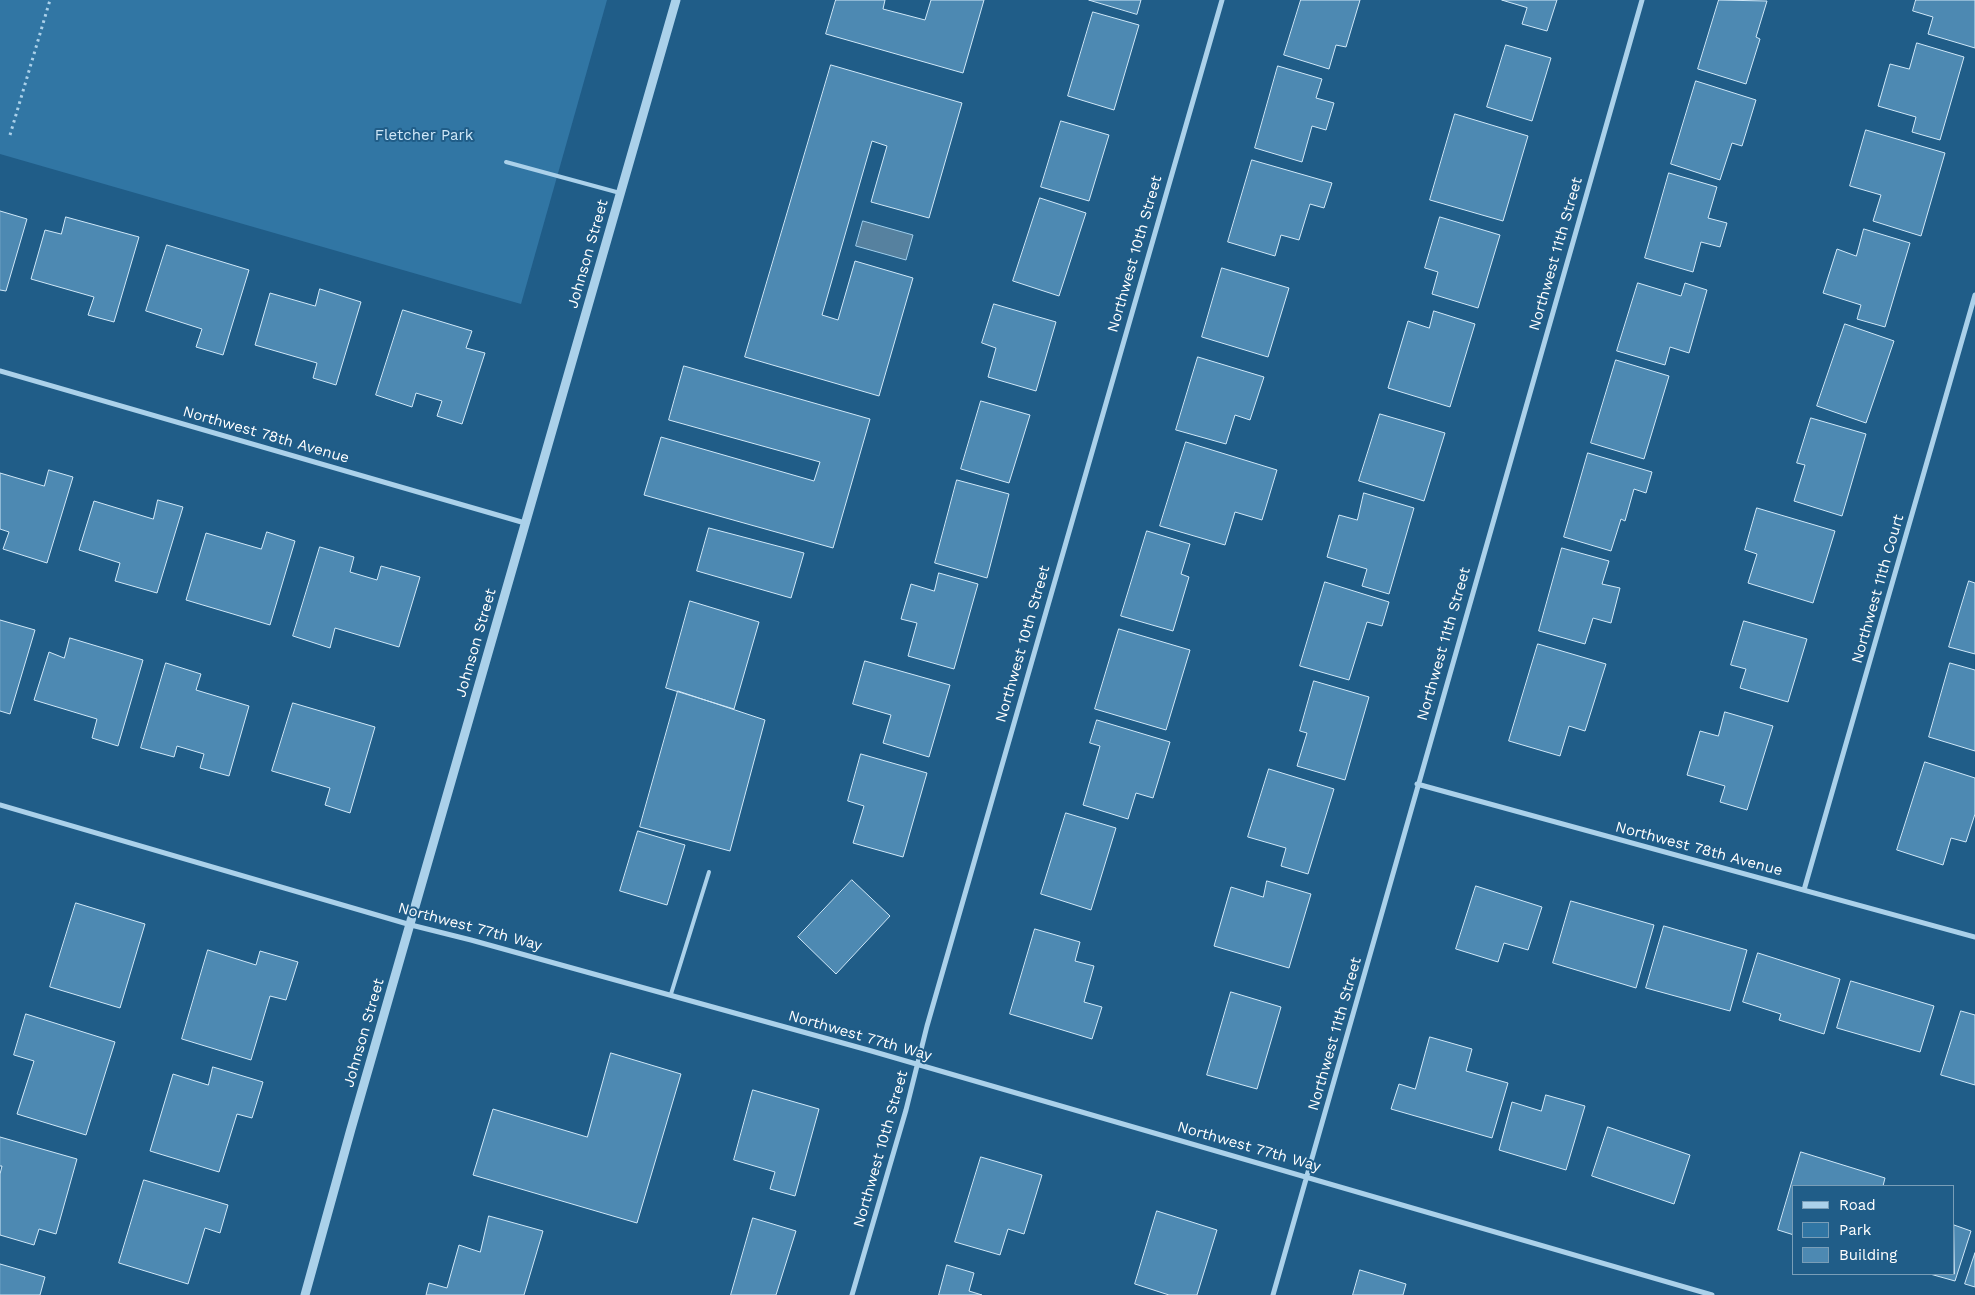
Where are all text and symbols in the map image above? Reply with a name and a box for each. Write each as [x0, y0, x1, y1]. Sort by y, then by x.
park label: Fletcher Park [375, 127, 473, 145]
street label: Northwest 10th Street [1104, 174, 1166, 334]
street label: Northwest 11th Street [1525, 175, 1587, 333]
street label: Johnson Street [564, 197, 612, 311]
street label: Northwest 78th Avenue [181, 403, 351, 467]
street label: Northwest 11th Court [1848, 512, 1908, 666]
street label: Northwest 10th Street [992, 564, 1054, 724]
street label: Northwest 11th Street [1413, 565, 1475, 723]
street label: Johnson Street [452, 586, 500, 700]
street label: Northwest 78th Avenue [1613, 818, 1785, 880]
street label: Northwest 77th Way [396, 899, 544, 955]
street label: Northwest 11th Street [1304, 955, 1366, 1113]
street label: Johnson Street [340, 976, 388, 1090]
street label: Northwest 77th Way [786, 1007, 934, 1065]
street label: Northwest 10th Street [850, 1069, 912, 1229]
street label: Northwest 77th Way [1175, 1118, 1323, 1176]
legend [1792, 1185, 1955, 1275]
text: Road [1839, 1196, 1876, 1214]
text: Park [1839, 1221, 1871, 1239]
text: Building [1839, 1246, 1897, 1264]

